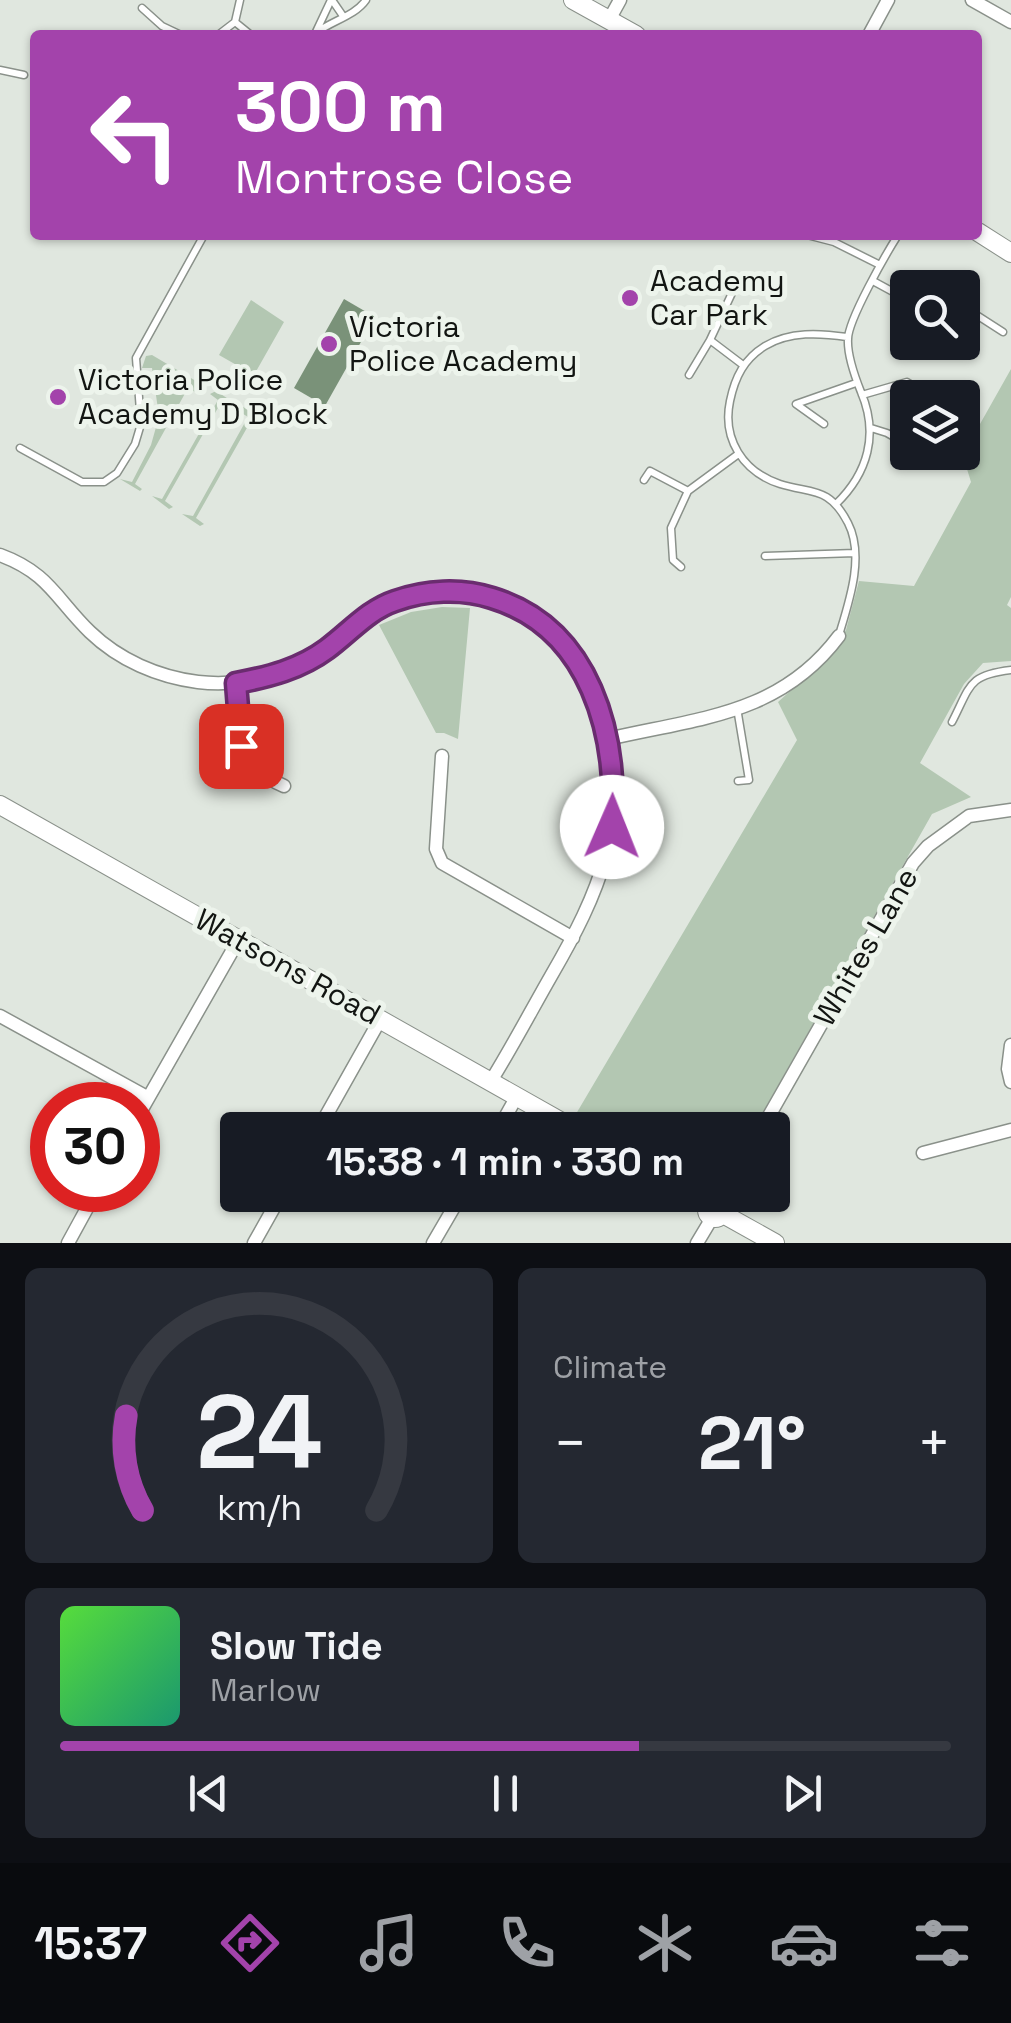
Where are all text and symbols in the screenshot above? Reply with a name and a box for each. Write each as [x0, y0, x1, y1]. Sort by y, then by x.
text: 300 m [235, 62, 446, 151]
icon: left [70, 70, 200, 200]
text: Montrose Close [235, 149, 573, 206]
place label: Academy Car Park [650, 261, 785, 334]
map controls [890, 270, 980, 470]
button: search [890, 270, 980, 360]
marker: Academy Car Park [619, 287, 641, 309]
place label: Victoria Police Academy [349, 307, 577, 380]
marker: Victoria Police Academy [318, 333, 340, 355]
place label: Victoria Police Academy D Block [78, 360, 328, 433]
button: layers [890, 380, 980, 470]
marker: Victoria Police Academy D Block [47, 386, 69, 408]
pin [199, 704, 284, 789]
icon: arrive [214, 719, 269, 774]
position arrow [560, 775, 664, 879]
street label: Whites Lane [805, 861, 927, 1033]
street label: Watsons Road [189, 900, 388, 1034]
speed limit sign: 30 [30, 1082, 160, 1212]
text: 15:38 · 1 min · 330 m [326, 1138, 684, 1186]
text: Climate [553, 1347, 667, 1387]
text: 24 [196, 1366, 322, 1498]
text: 21° [698, 1395, 806, 1491]
text: − [553, 1408, 587, 1478]
text: + [917, 1408, 951, 1478]
text: km/h [216, 1485, 302, 1530]
text: Slow Tide [210, 1622, 383, 1670]
text: Marlow [210, 1670, 321, 1710]
icon: previous [181, 1766, 236, 1821]
icon: pause [478, 1766, 533, 1821]
icon: next [775, 1766, 830, 1821]
icon: directions [215, 1908, 285, 1978]
icon: music [354, 1908, 424, 1978]
icon: phone [492, 1908, 562, 1978]
icon: climate [630, 1908, 700, 1978]
icon: car [769, 1908, 839, 1978]
icon: filters [907, 1908, 977, 1978]
text: 15:37 [34, 1915, 147, 1972]

